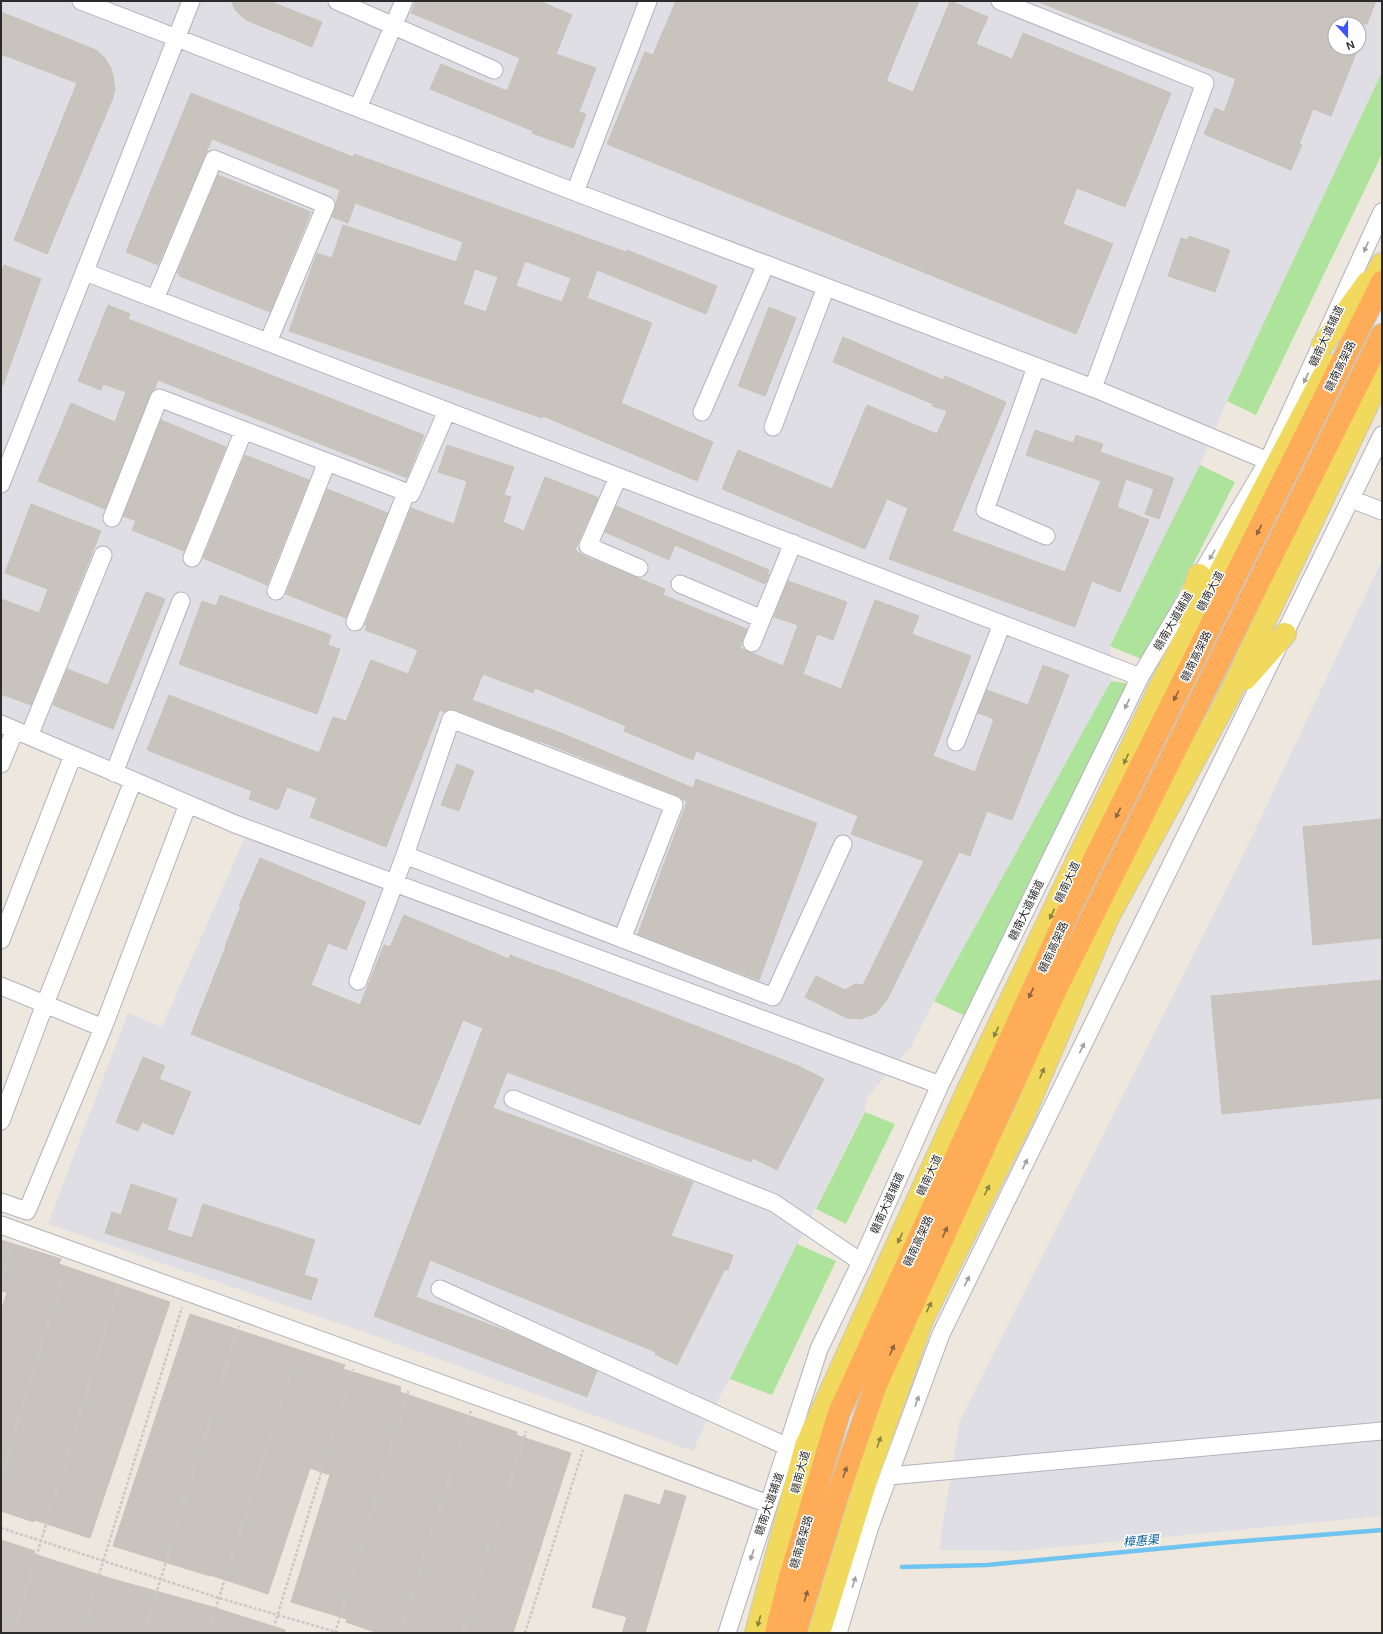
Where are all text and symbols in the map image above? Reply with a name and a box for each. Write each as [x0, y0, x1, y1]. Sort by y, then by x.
north arrow [1327, 16, 1367, 56]
text: N [1345, 38, 1356, 52]
one-way arrow [1363, 242, 1369, 253]
street label: 赣南大道辅道 [1307, 304, 1345, 368]
street label: 赣南高架路 [1323, 339, 1357, 393]
one-way arrow [1303, 373, 1309, 384]
one-way arrow [1255, 524, 1262, 535]
one-way arrow [1208, 549, 1215, 561]
street label: 赣南大道 [1194, 569, 1226, 613]
street label: 赣南大道辅道 [1151, 589, 1195, 653]
street label: 赣南高架路 [1179, 629, 1213, 683]
one-way arrow [1172, 690, 1179, 702]
one-way arrow [1124, 698, 1130, 710]
one-way arrow [1123, 753, 1129, 765]
one-way arrow [1115, 807, 1121, 818]
street label: 赣南大道 [1052, 860, 1082, 904]
street label: 赣南大道辅道 [1006, 878, 1046, 942]
one-way arrow [1049, 909, 1055, 920]
street label: 赣南高架路 [1036, 920, 1070, 974]
one-way arrow [1028, 987, 1034, 999]
one-way arrow [993, 1026, 999, 1037]
one-way arrow [1079, 1042, 1085, 1053]
one-way arrow [1039, 1066, 1045, 1078]
street label: 赣南大道 [914, 1153, 944, 1197]
one-way arrow [1022, 1159, 1028, 1170]
street label: 赣南大道辅道 [868, 1170, 906, 1236]
one-way arrow [983, 1185, 990, 1196]
street label: 赣南高架路 [901, 1214, 935, 1268]
one-way arrow [942, 1226, 949, 1238]
one-way arrow [897, 1233, 903, 1244]
one-way arrow [964, 1275, 970, 1287]
one-way arrow [926, 1301, 932, 1313]
one-way arrow [889, 1344, 895, 1356]
one-way arrow [914, 1394, 920, 1406]
one-way arrow [876, 1436, 882, 1448]
street label: 赣南大道 [789, 1449, 811, 1495]
one-way arrow [843, 1465, 849, 1477]
street label: 赣南大道辅道 [753, 1471, 785, 1537]
street label: 赣南高架路 [788, 1514, 814, 1570]
water label: 樟惠渠 [1122, 1532, 1162, 1550]
one-way arrow [749, 1549, 755, 1561]
one-way arrow [851, 1576, 857, 1588]
one-way arrow [803, 1589, 809, 1601]
one-way arrow [756, 1615, 762, 1627]

